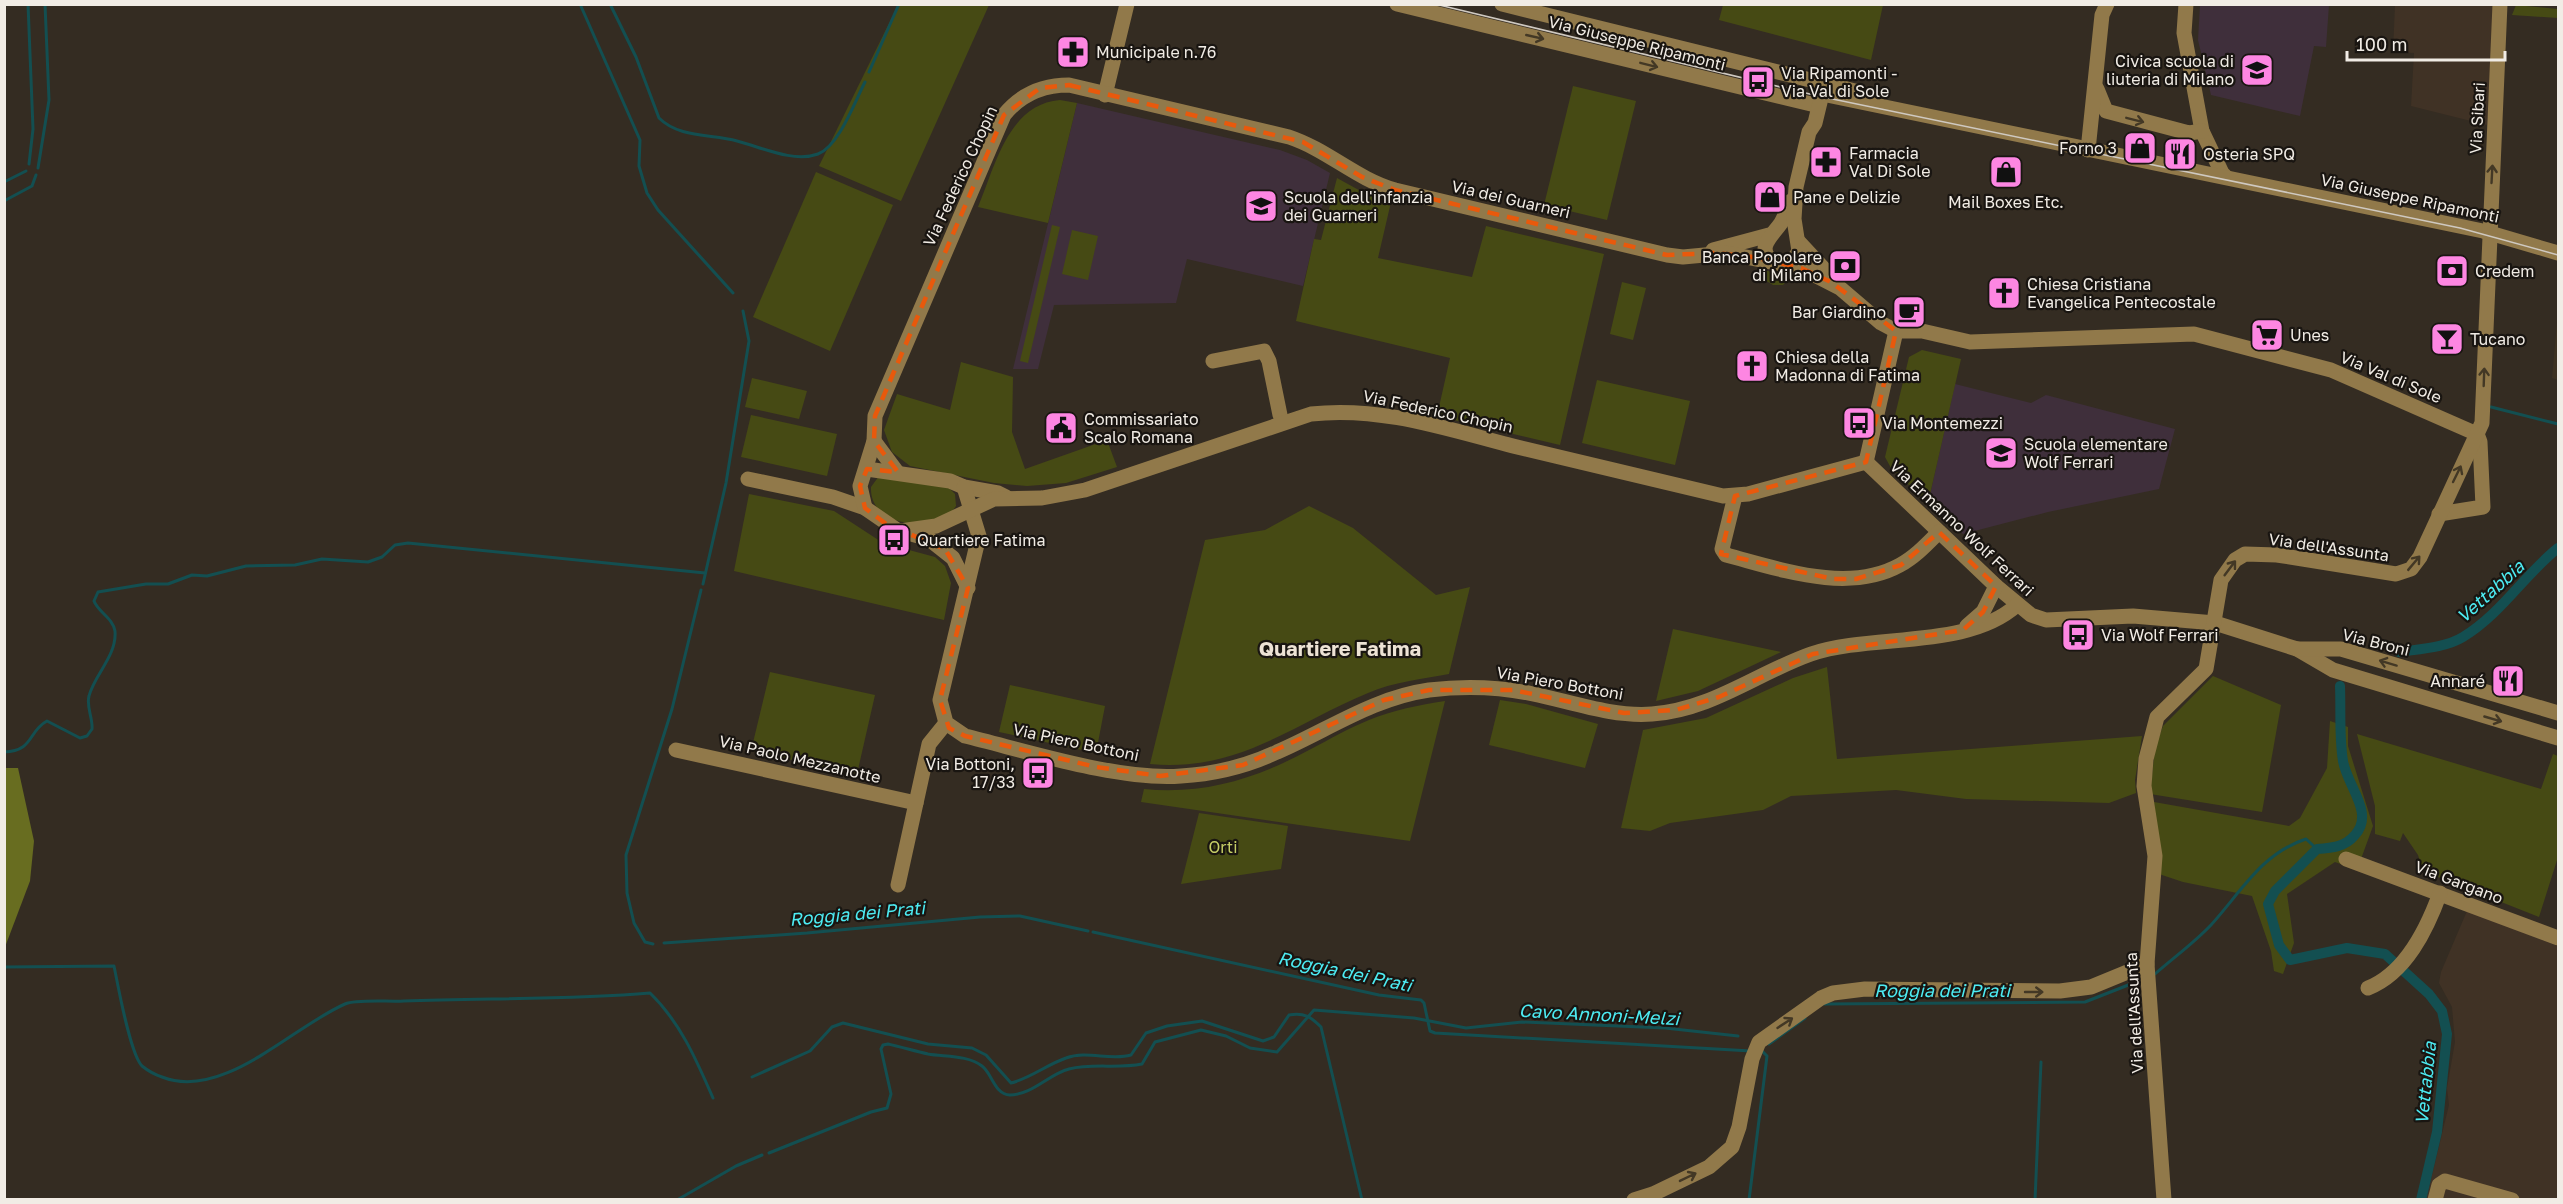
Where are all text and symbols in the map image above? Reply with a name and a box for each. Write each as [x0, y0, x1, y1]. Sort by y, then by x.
street label: Via Giuseppe Ripamonti [1546, 11, 1728, 75]
scale bar [2347, 24, 2504, 62]
one-way arrow [1525, 32, 1544, 44]
text: 100 m [2356, 33, 2407, 55]
pharmacy icon: Municipale n.76 [1055, 34, 1091, 70]
place label: Municipale n.76 [1096, 42, 1217, 62]
place label: Civica scuola di liuteria di Milano [2106, 51, 2234, 89]
school or university icon: Civica scuola di liuteria di Milano [2239, 52, 2275, 88]
one-way arrow [1639, 59, 1658, 71]
place label: Via Ripamonti - Via Val di Sole [1781, 63, 1897, 101]
bus stop icon: Via Ripamonti - Via Val di Sole [1740, 64, 1776, 100]
street label: Via Sibari [2465, 82, 2489, 154]
street label: Via Federico Chopin [919, 102, 1001, 250]
one-way arrow [2126, 114, 2145, 126]
shop icon: Forno 3 [2122, 130, 2158, 166]
restaurant icon: Osteria SPQ [2162, 136, 2198, 172]
place label: Forno 3 [2059, 138, 2117, 158]
place label: Farmacia Val Di Sole [1849, 143, 1931, 181]
pharmacy icon: Farmacia Val Di Sole [1808, 144, 1844, 180]
place label: Osteria SPQ [2203, 144, 2295, 164]
shop icon: Mail Boxes Etc. [1988, 154, 2024, 190]
one-way arrow [2487, 164, 2498, 184]
street label: Via Giuseppe Ripamonti [2319, 169, 2501, 227]
street label: Via dei Guarneri [1450, 176, 1572, 222]
shop icon: Pane e Delizie [1752, 179, 1788, 215]
place label: Scuola dell'infanzia dei Guarneri [1284, 187, 1433, 225]
place label: Pane e Delizie [1793, 187, 1900, 207]
school or university icon: Scuola dell'infanzia dei Guarneri [1243, 188, 1279, 224]
place label: Mail Boxes Etc. [1948, 192, 2064, 212]
place label: Banca Popolare di Milano [1702, 247, 1822, 285]
bank icon: Banca Popolare di Milano [1827, 248, 1863, 284]
bank icon: Credem [2434, 253, 2470, 289]
place label: Credem [2475, 261, 2535, 281]
place label: Chiesa Cristiana Evangelica Pentecostale [2027, 274, 2216, 312]
church icon: Chiesa Cristiana Evangelica Pentecostale [1986, 275, 2022, 311]
cafe icon: Bar Giardino [1891, 294, 1927, 330]
place label: Bar Giardino [1792, 302, 1886, 322]
supermarket icon: Unes [2249, 317, 2285, 353]
bar icon: Tucano [2429, 321, 2465, 357]
place label: Unes [2290, 325, 2329, 345]
place label: Tucano [2470, 329, 2525, 349]
place label: Chiesa della Madonna di Fatima [1775, 347, 1920, 385]
street label: Via Val di Sole [2337, 347, 2445, 407]
church icon: Chiesa della Madonna di Fatima [1734, 348, 1770, 384]
one-way arrow [2478, 367, 2489, 387]
street label: Via Federico Chopin [1361, 385, 1515, 437]
bus stop icon: Via Montemezzi [1841, 405, 1877, 441]
place label: Commissariato Scalo Romana [1084, 409, 1199, 447]
public building icon: Commissariato Scalo Romana [1043, 410, 1079, 446]
place label: Via Montemezzi [1882, 413, 2003, 433]
place label: Scuola elementare Wolf Ferrari [2024, 434, 2168, 472]
school or university icon: Scuola elementare Wolf Ferrari [1983, 435, 2019, 471]
street label: Via Ermanno Wolf Ferrari [1886, 456, 2038, 600]
one-way arrow [2452, 465, 2464, 483]
bus stop icon: Quartiere Fatima [876, 522, 912, 558]
street label: Via dell'Assunta [2267, 529, 2391, 565]
place label: Quartiere Fatima [917, 530, 1045, 550]
one-way arrow [2407, 555, 2420, 571]
water label: Vettabbia [2452, 555, 2529, 627]
one-way arrow [2224, 560, 2237, 576]
bus stop icon: Via Wolf Ferrari [2060, 617, 2096, 653]
street label: Via Broni [2340, 624, 2412, 660]
place label: Via Wolf Ferrari [2101, 625, 2219, 645]
district label: Quartiere Fatima [1259, 636, 1421, 660]
one-way arrow [2379, 657, 2398, 668]
street label: Via Piero Bottoni [1495, 662, 1625, 704]
restaurant icon: Annaré [2490, 663, 2526, 699]
place label: Annaré [2430, 671, 2485, 691]
one-way arrow [2483, 714, 2502, 725]
street label: Via Piero Bottoni [1011, 719, 1141, 765]
street label: Via Paolo Mezzanotte [717, 731, 883, 787]
place label: Via Bottoni, 17/33 [925, 754, 1015, 792]
bus stop icon: Via Bottoni, 17/33 [1020, 755, 1056, 791]
park label: Orti [1208, 837, 1238, 857]
street label: Via Gargano [2412, 856, 2506, 908]
water label: Roggia dei Prati [788, 896, 928, 930]
water label: Roggia dei Prati [1276, 946, 1416, 996]
street label: Via dell'Assunta [2121, 952, 2147, 1074]
water label: Roggia dei Prati [1874, 979, 2012, 1001]
one-way arrow [2023, 986, 2043, 998]
water label: Cavo Annoni-Melzi [1518, 999, 1682, 1029]
one-way arrow [1776, 1017, 1793, 1029]
water label: Vettabbia [2410, 1040, 2440, 1125]
one-way arrow [1678, 1170, 1696, 1182]

